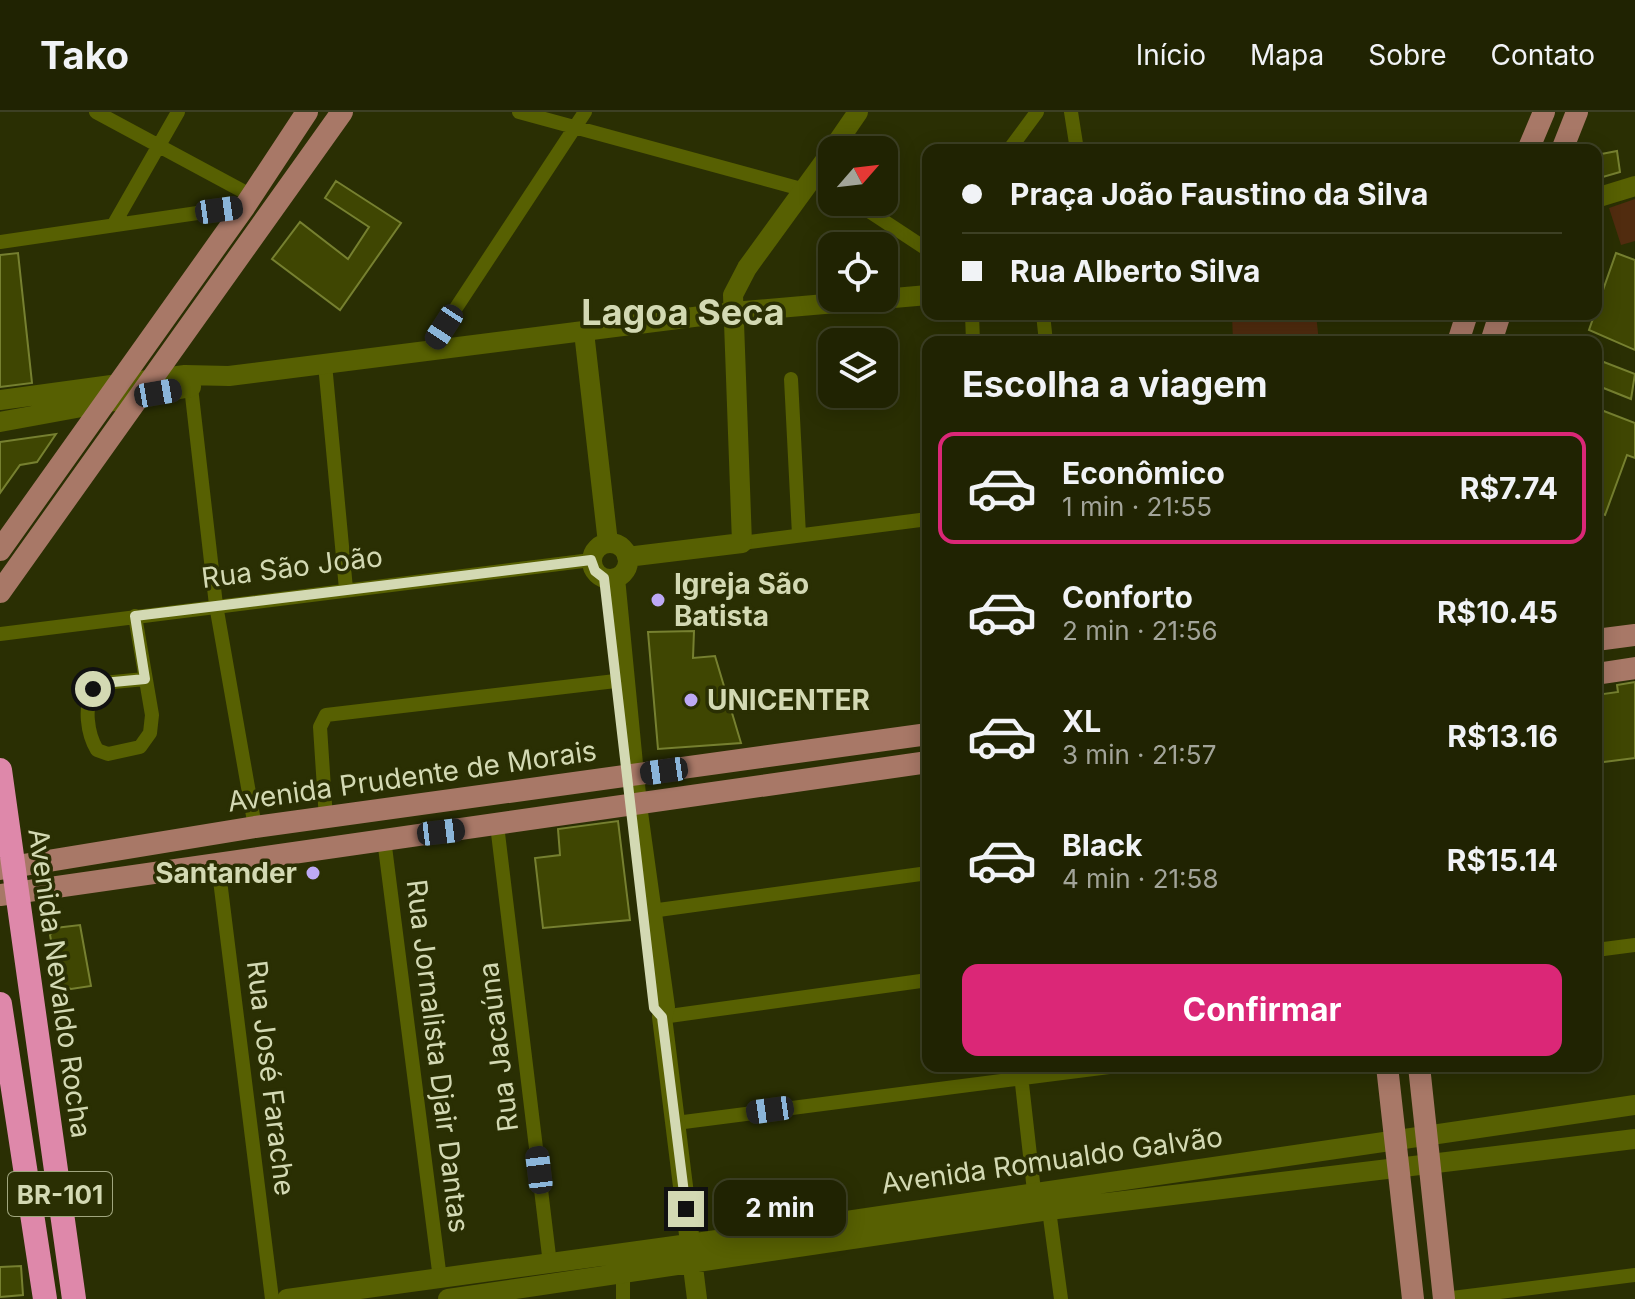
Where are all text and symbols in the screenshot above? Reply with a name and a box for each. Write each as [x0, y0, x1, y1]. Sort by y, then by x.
text: Tako [40, 32, 129, 78]
text: Início [1136, 38, 1206, 72]
text: Mapa [1250, 38, 1324, 72]
text: Sobre [1368, 38, 1447, 72]
text: Contato [1491, 38, 1595, 72]
north arrow [818, 136, 898, 216]
map controls [818, 136, 898, 408]
text: Praça João Faustino da Silva [1010, 176, 1428, 212]
car [194, 195, 244, 225]
button: locate [818, 232, 898, 312]
text: Rua Alberto Silva [1010, 253, 1261, 289]
district label: Lagoa Seca [581, 290, 785, 334]
car [421, 300, 467, 354]
button: layers [818, 328, 898, 408]
text: Escolha a viagem [962, 362, 1268, 406]
car [132, 377, 184, 409]
icon: car [966, 452, 1038, 524]
text: Econômico [1062, 455, 1225, 491]
text: R$7.74 [1460, 470, 1558, 506]
text: 1 min · 21:55 [1062, 491, 1212, 522]
street label: Rua São João [200, 539, 384, 595]
place label: Igreja São Batista [674, 567, 809, 633]
icon: car [966, 576, 1038, 648]
text: Conforto [1062, 579, 1193, 615]
marker: Igreja São Batista [649, 591, 667, 609]
text: R$10.45 [1437, 594, 1558, 630]
text: 2 min · 21:56 [1062, 615, 1218, 646]
route start [75, 671, 111, 707]
place label: UNICENTER [707, 683, 870, 717]
marker: UNICENTER [682, 691, 700, 709]
icon: car [966, 700, 1038, 772]
text: XL [1062, 703, 1101, 739]
text: R$13.16 [1447, 718, 1558, 754]
street label: Avenida Prudente de Morais [225, 733, 599, 819]
text: 3 min · 21:57 [1062, 739, 1216, 770]
car [639, 756, 689, 786]
car [416, 817, 466, 847]
icon: car [966, 824, 1038, 896]
street label: Avenida Nevaldo Rocha [21, 826, 99, 1140]
text: Black [1062, 827, 1142, 863]
text: R$15.14 [1447, 842, 1558, 878]
place label: Santander [155, 856, 297, 890]
text: 4 min · 21:58 [1062, 863, 1218, 894]
marker: Santander [304, 864, 322, 882]
street label: Rua Jornalista Djair Dantas [399, 877, 477, 1235]
street label: Rua José Farache [240, 958, 302, 1198]
street label: Rua Jacaúna [471, 960, 525, 1134]
button: Confirmar [962, 964, 1562, 1056]
car [745, 1095, 795, 1125]
street label: Avenida Romualdo Galvão [879, 1119, 1225, 1201]
car [524, 1145, 554, 1195]
road number: BR-101 [8, 1172, 112, 1216]
callout: 2 min [714, 1181, 846, 1237]
route end [668, 1191, 704, 1227]
text: 2 min [745, 1192, 815, 1223]

